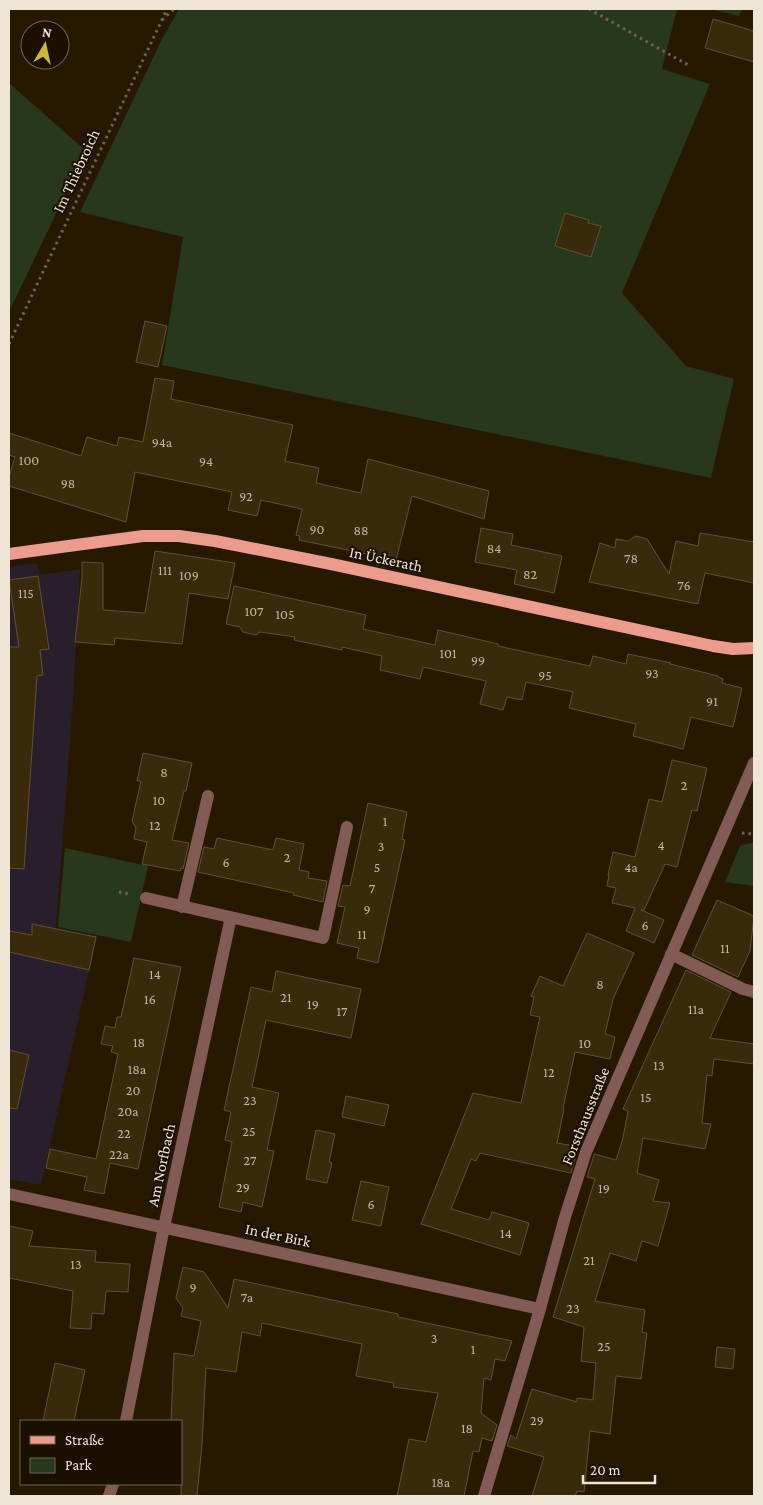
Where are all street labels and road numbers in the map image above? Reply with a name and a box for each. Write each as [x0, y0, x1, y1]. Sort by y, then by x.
street label: Im Thiebroich [49, 126, 103, 215]
street label: In Ückerath [348, 543, 425, 575]
street label: Forsthausstraße [558, 1065, 612, 1167]
street label: Am Norfbach [144, 1122, 178, 1208]
street label: In der Birk [244, 1220, 313, 1250]

